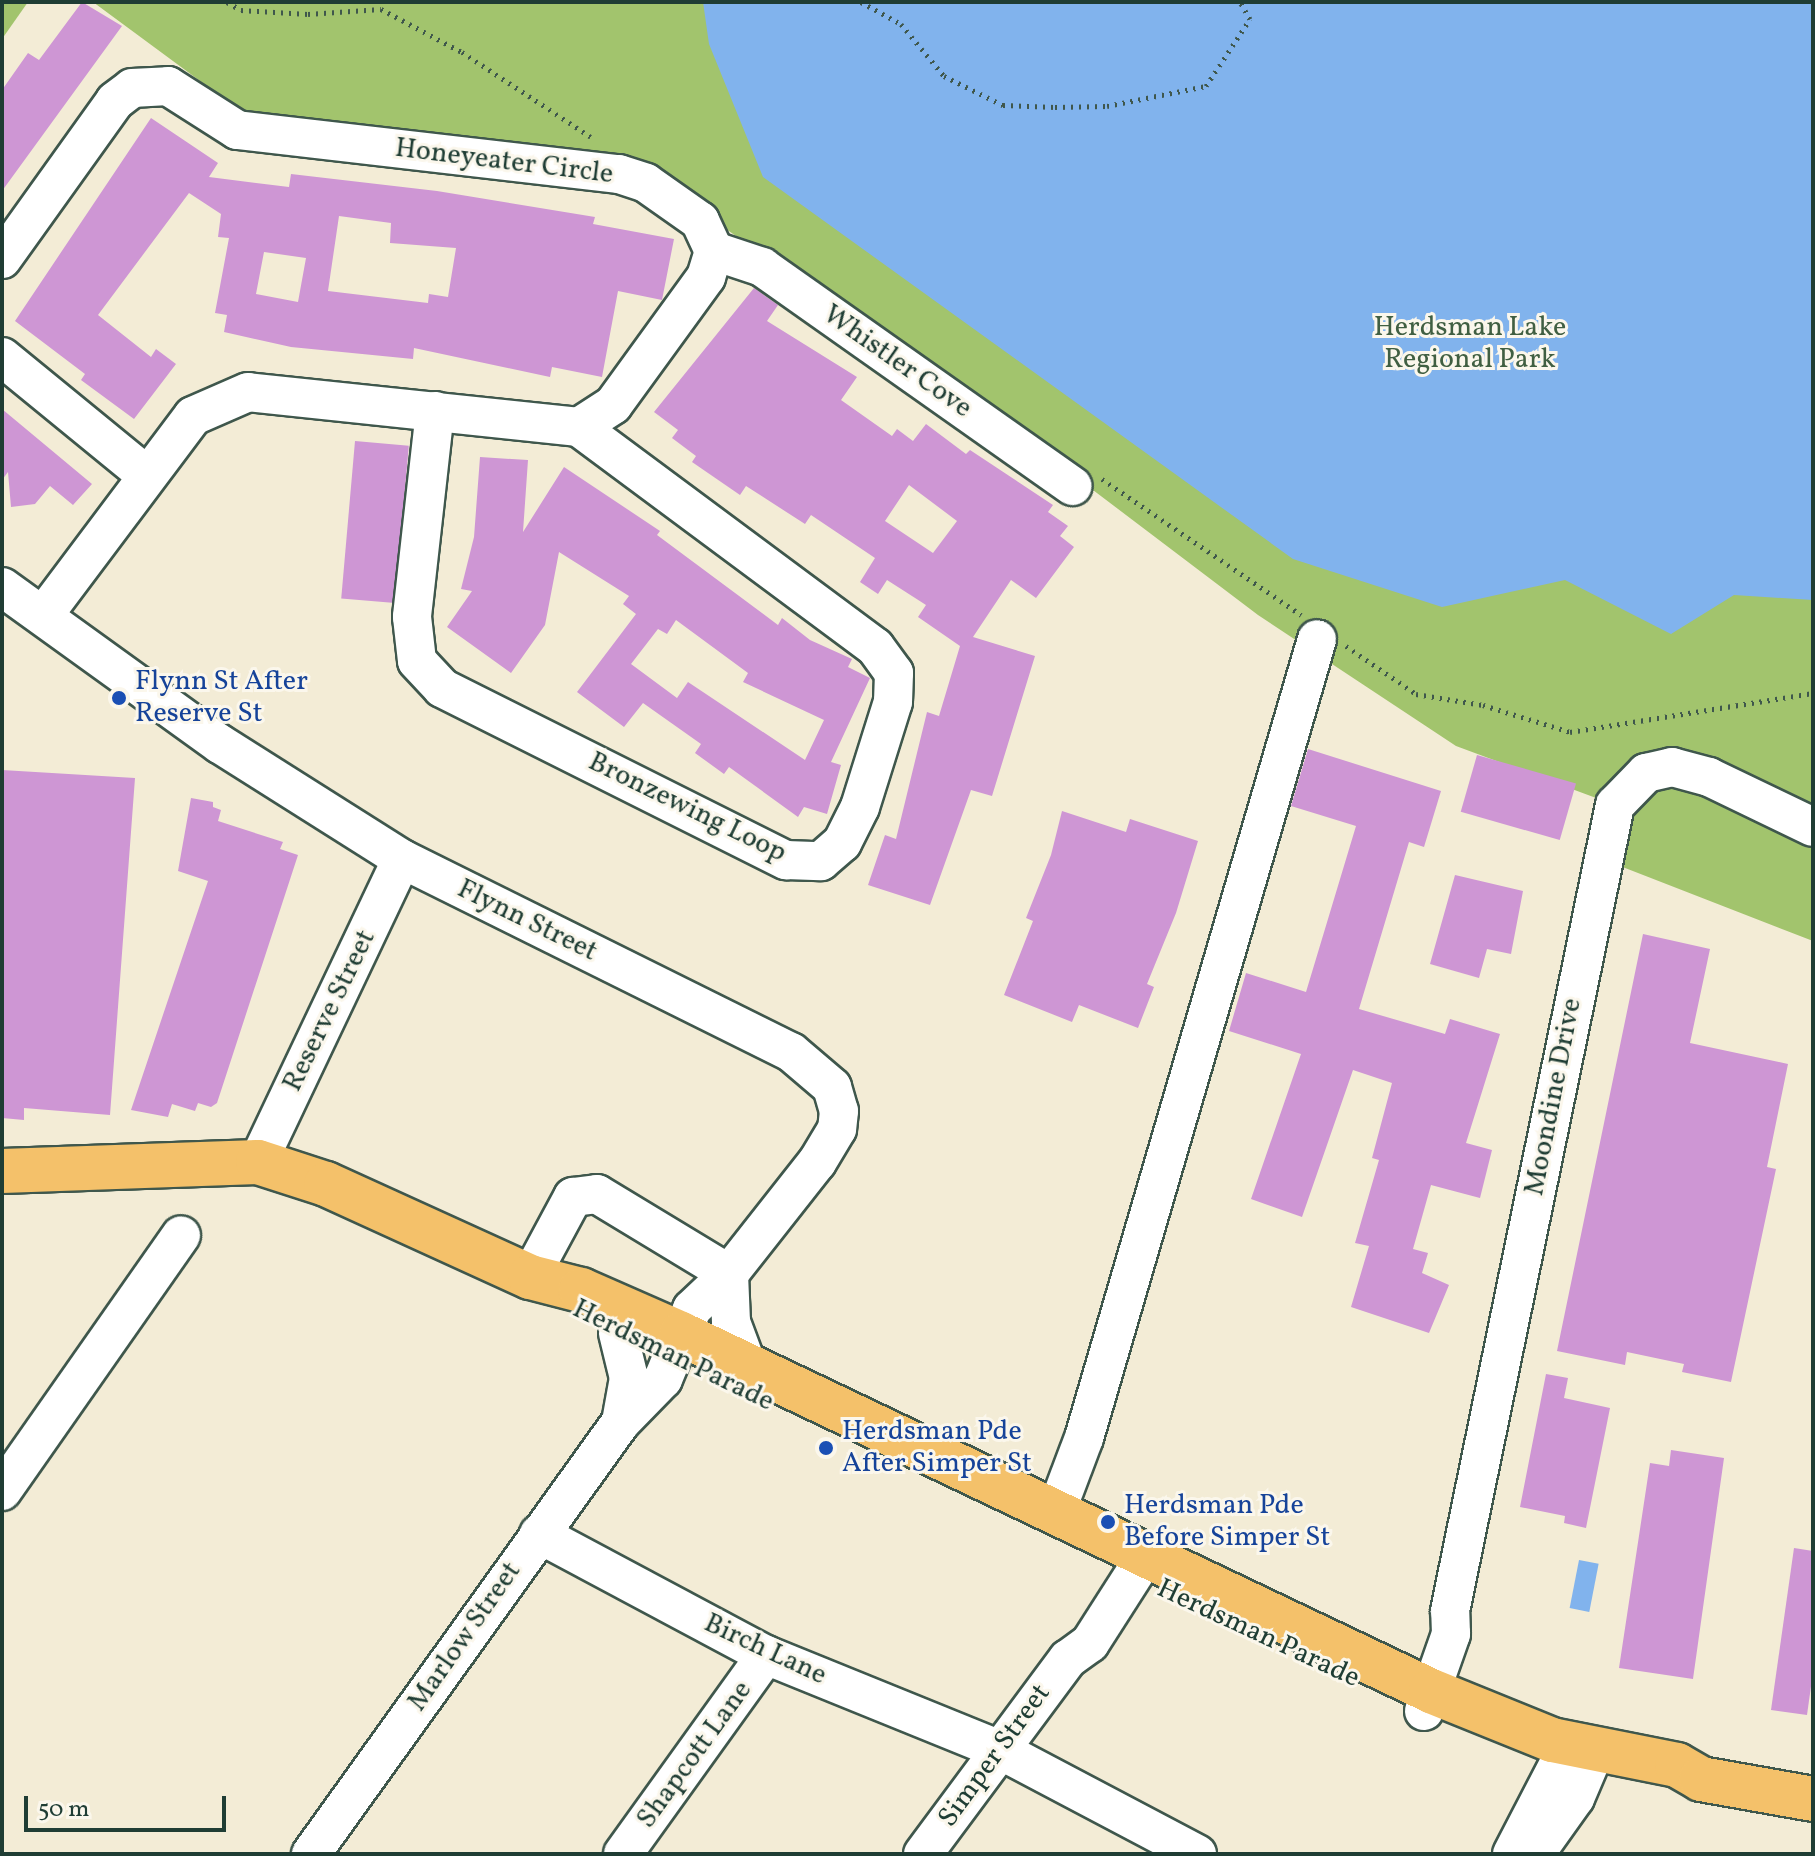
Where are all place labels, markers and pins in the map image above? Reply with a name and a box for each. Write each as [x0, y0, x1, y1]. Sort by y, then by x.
place label: Flynn St After Reserve St [135, 665, 308, 731]
marker: Flynn St After Reserve St [110, 689, 128, 707]
place label: Herdsman Pde After Simper St [842, 1415, 1032, 1481]
marker: Herdsman Pde After Simper St [817, 1439, 835, 1457]
place label: Herdsman Pde Before Simper St [1124, 1489, 1330, 1555]
marker: Herdsman Pde Before Simper St [1099, 1513, 1117, 1531]

